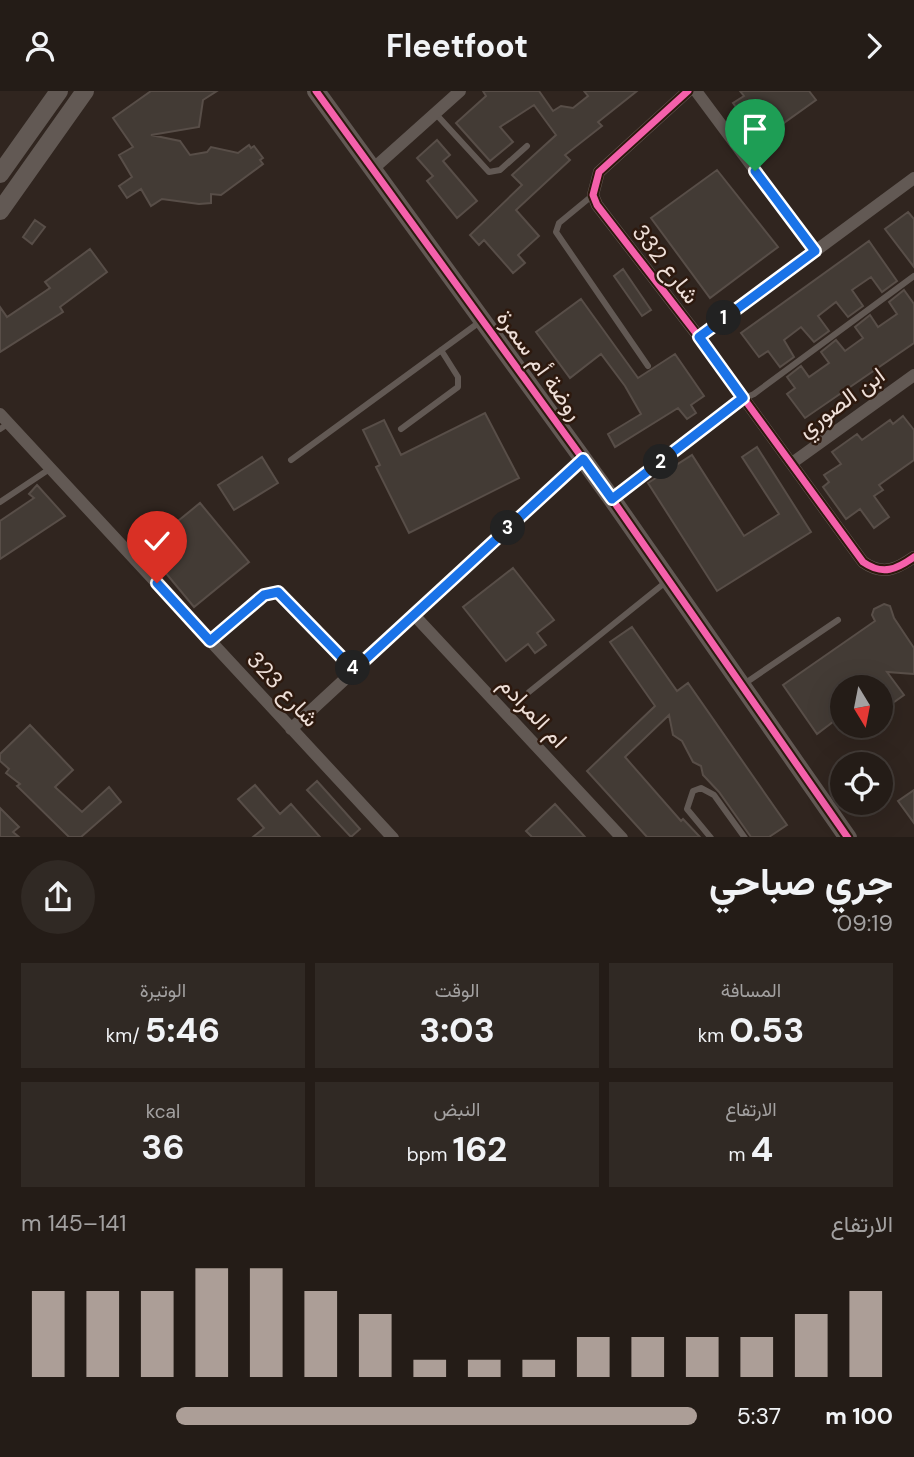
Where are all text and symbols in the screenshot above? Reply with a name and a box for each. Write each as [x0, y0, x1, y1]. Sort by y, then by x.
text: Fleetfoot [386, 25, 528, 67]
icon: person [21, 27, 59, 65]
icon: forward [855, 27, 893, 65]
pin [725, 99, 785, 171]
icon: arrive [736, 110, 774, 148]
street label: شارع 332 [625, 218, 706, 310]
pin: 1 [706, 301, 742, 335]
street label: روضة أم سمرة [490, 304, 590, 426]
text: 1 [720, 305, 727, 330]
street label: ابن الصوري [791, 360, 893, 447]
pin: 2 [644, 445, 678, 479]
text: 2 [655, 449, 666, 474]
pin [127, 511, 187, 583]
pin: 3 [490, 511, 526, 545]
text: 3 [502, 515, 513, 540]
icon: check [138, 522, 176, 560]
street label: شارع 323 [240, 645, 326, 734]
pin: 4 [336, 651, 370, 685]
text: 4 [346, 655, 359, 680]
street label: ام المرادم [492, 670, 574, 754]
north arrow [830, 675, 892, 739]
map controls [830, 675, 893, 815]
button: locate [830, 752, 893, 815]
text: جري صباحي [709, 857, 893, 907]
button: share [21, 860, 95, 934]
text: 09:19 [837, 908, 893, 938]
text: الوتيرة [140, 978, 186, 1003]
text: الوقت [435, 978, 479, 1003]
text: المسافة [721, 978, 781, 1003]
text: 5:46 [145, 1007, 220, 1053]
text: 3:03 [419, 1007, 495, 1053]
text: 0.53 [729, 1007, 804, 1053]
text: /km [106, 1023, 145, 1048]
text: km [698, 1023, 729, 1048]
text: النبض [433, 1097, 481, 1122]
text: الارتفاع [725, 1097, 777, 1122]
text: kcal [146, 1099, 180, 1124]
text: 36 [141, 1124, 185, 1170]
text: 162 [453, 1126, 507, 1172]
text: 4 [751, 1126, 773, 1172]
text: bpm [407, 1142, 453, 1167]
text: m [729, 1142, 751, 1167]
text: 141–145 m [21, 1208, 127, 1238]
text: الارتفاع [831, 1209, 893, 1239]
text: 5:37 [737, 1401, 781, 1431]
text: 100 m [825, 1401, 893, 1431]

